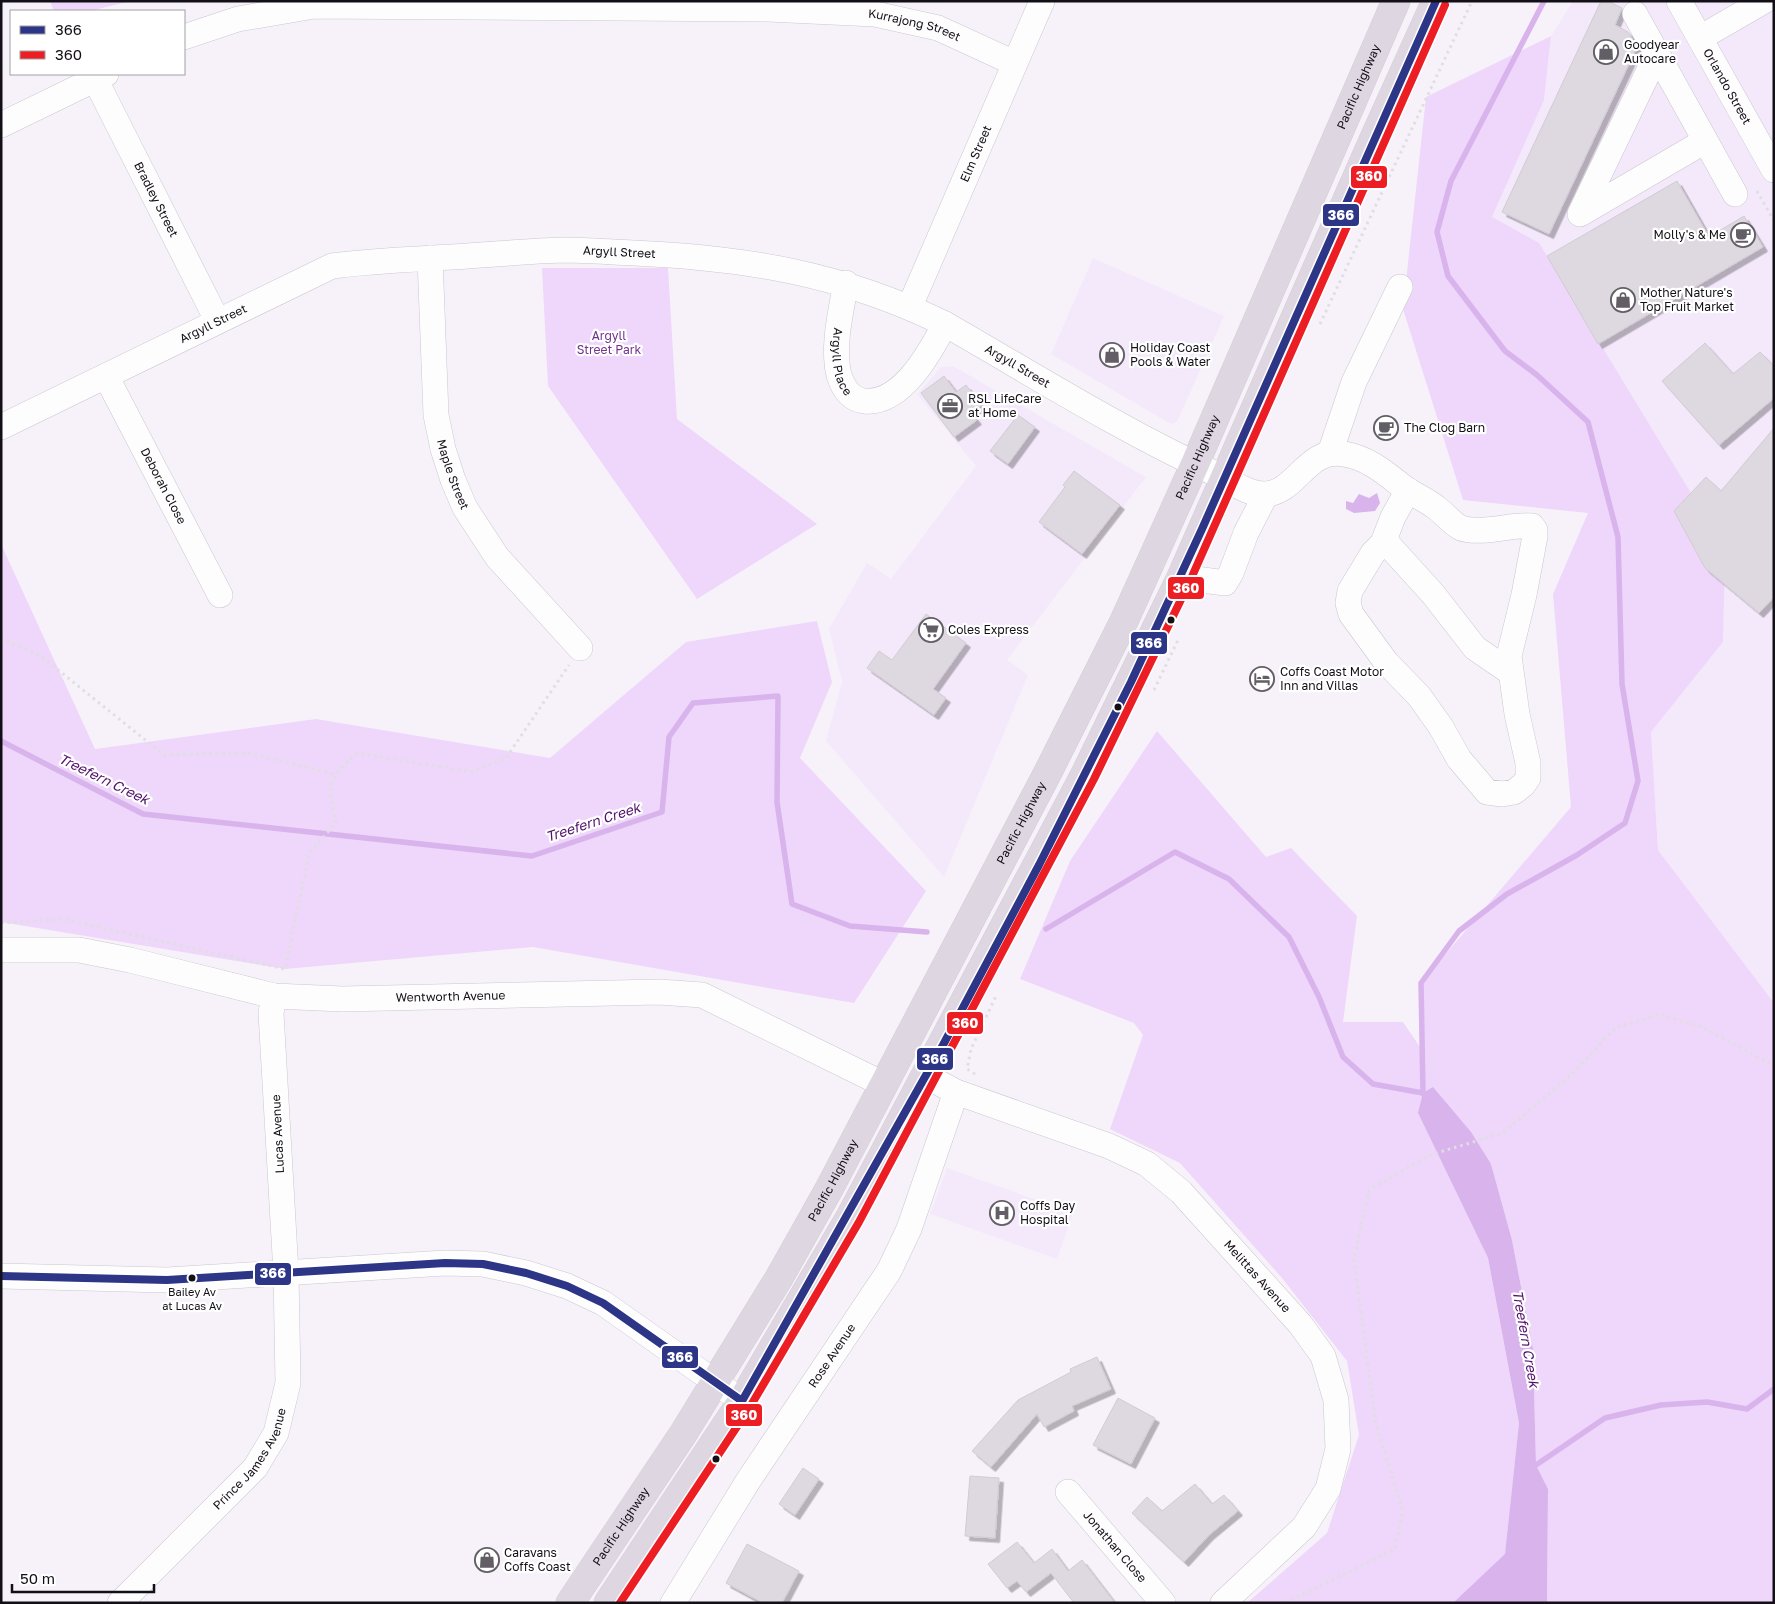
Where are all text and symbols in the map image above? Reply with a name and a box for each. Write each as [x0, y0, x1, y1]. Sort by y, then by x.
street label: Kurrajong Street [868, 6, 963, 44]
legend [10, 10, 185, 75]
text: 366 [55, 20, 82, 38]
place label: Goodyear Autocare [1624, 37, 1679, 66]
shop icon: Goodyear Autocare [1593, 39, 1619, 65]
street label: Pacific Highway [1333, 42, 1383, 132]
text: 360 [55, 45, 82, 63]
street label: Orlando Street [1700, 46, 1755, 127]
street label: Elm Street [957, 123, 994, 184]
street label: Bradley Street [131, 159, 182, 240]
line badge: 360 [1350, 165, 1388, 189]
text: 360 [1356, 167, 1382, 184]
line badge: 366 [1322, 203, 1360, 227]
text: 366 [1328, 206, 1354, 223]
cafe icon: Molly's & Me [1730, 222, 1756, 248]
place label: Molly's & Me [1654, 227, 1726, 242]
street label: Argyll Street [583, 242, 657, 261]
place label: Mother Nature's Top Fruit Market [1640, 285, 1734, 314]
shop icon: Mother Nature's Top Fruit Market [1610, 287, 1636, 313]
street label: Argyll Street [177, 301, 249, 346]
street label: Argyll Place [829, 327, 856, 398]
park label: Argyll Street Park [577, 328, 641, 357]
place label: Holiday Coast Pools & Water [1130, 340, 1211, 369]
street label: Argyll Street [982, 341, 1053, 391]
shop icon: Holiday Coast Pools & Water [1099, 342, 1125, 368]
place label: RSL LifeCare at Home [968, 391, 1041, 420]
office icon: RSL LifeCare at Home [937, 393, 963, 419]
street label: Pacific Highway [1172, 412, 1223, 502]
cafe icon: The Clog Barn [1373, 415, 1399, 441]
place label: The Clog Barn [1404, 420, 1485, 435]
street label: Maple Street [434, 438, 473, 512]
street label: Deborah Close [138, 445, 190, 527]
line badge: 360 [1167, 576, 1205, 600]
text: 360 [1173, 579, 1199, 596]
unlabelled marker [1166, 615, 1176, 625]
supermarket icon: Coles Express [918, 617, 944, 643]
place label: Coles Express [948, 622, 1029, 637]
line badge: 366 [1130, 631, 1168, 655]
text: 366 [1136, 634, 1162, 651]
place label: Coffs Coast Motor Inn and Villas [1280, 664, 1384, 693]
hotel icon: Coffs Coast Motor Inn and Villas [1249, 666, 1275, 692]
unlabelled marker [1113, 702, 1123, 712]
water label: Treefern Creek [56, 749, 154, 809]
street label: Pacific Highway [993, 779, 1049, 867]
water label: Treefern Creek [543, 798, 644, 845]
street label: Wentworth Avenue [396, 987, 505, 1005]
line badge: 360 [946, 1011, 984, 1035]
text: 360 [952, 1014, 978, 1031]
line badge: 366 [916, 1047, 954, 1071]
text: 366 [922, 1050, 948, 1067]
street label: Lucas Avenue [268, 1094, 287, 1174]
street label: Pacific Highway [804, 1136, 861, 1224]
place label: Coffs Day Hospital [1020, 1198, 1075, 1227]
hospital icon: Coffs Day Hospital [989, 1200, 1015, 1226]
street label: Melittas Avenue [1221, 1237, 1294, 1315]
line badge: 366 [254, 1262, 292, 1286]
text: 366 [260, 1264, 286, 1281]
marker: Bailey Av at Lucas Av [187, 1273, 197, 1283]
place label: Bailey Av at Lucas Av [162, 1285, 222, 1312]
water label: Treefern Creek [1510, 1289, 1544, 1391]
street label: Rose Avenue [805, 1321, 859, 1390]
line badge: 366 [661, 1345, 699, 1369]
text: 366 [667, 1348, 693, 1365]
line badge: 360 [725, 1403, 763, 1427]
street label: Prince James Avenue [210, 1406, 289, 1513]
text: 360 [731, 1406, 757, 1423]
unlabelled marker [711, 1454, 721, 1464]
street label: Pacific Highway [589, 1484, 652, 1568]
street label: Jonathan Close [1080, 1507, 1150, 1585]
place label: Caravans Coffs Coast [504, 1545, 571, 1574]
shop icon: Caravans Coffs Coast [474, 1547, 500, 1573]
scale bar [12, 1562, 155, 1594]
text: 50 m [20, 1569, 55, 1587]

